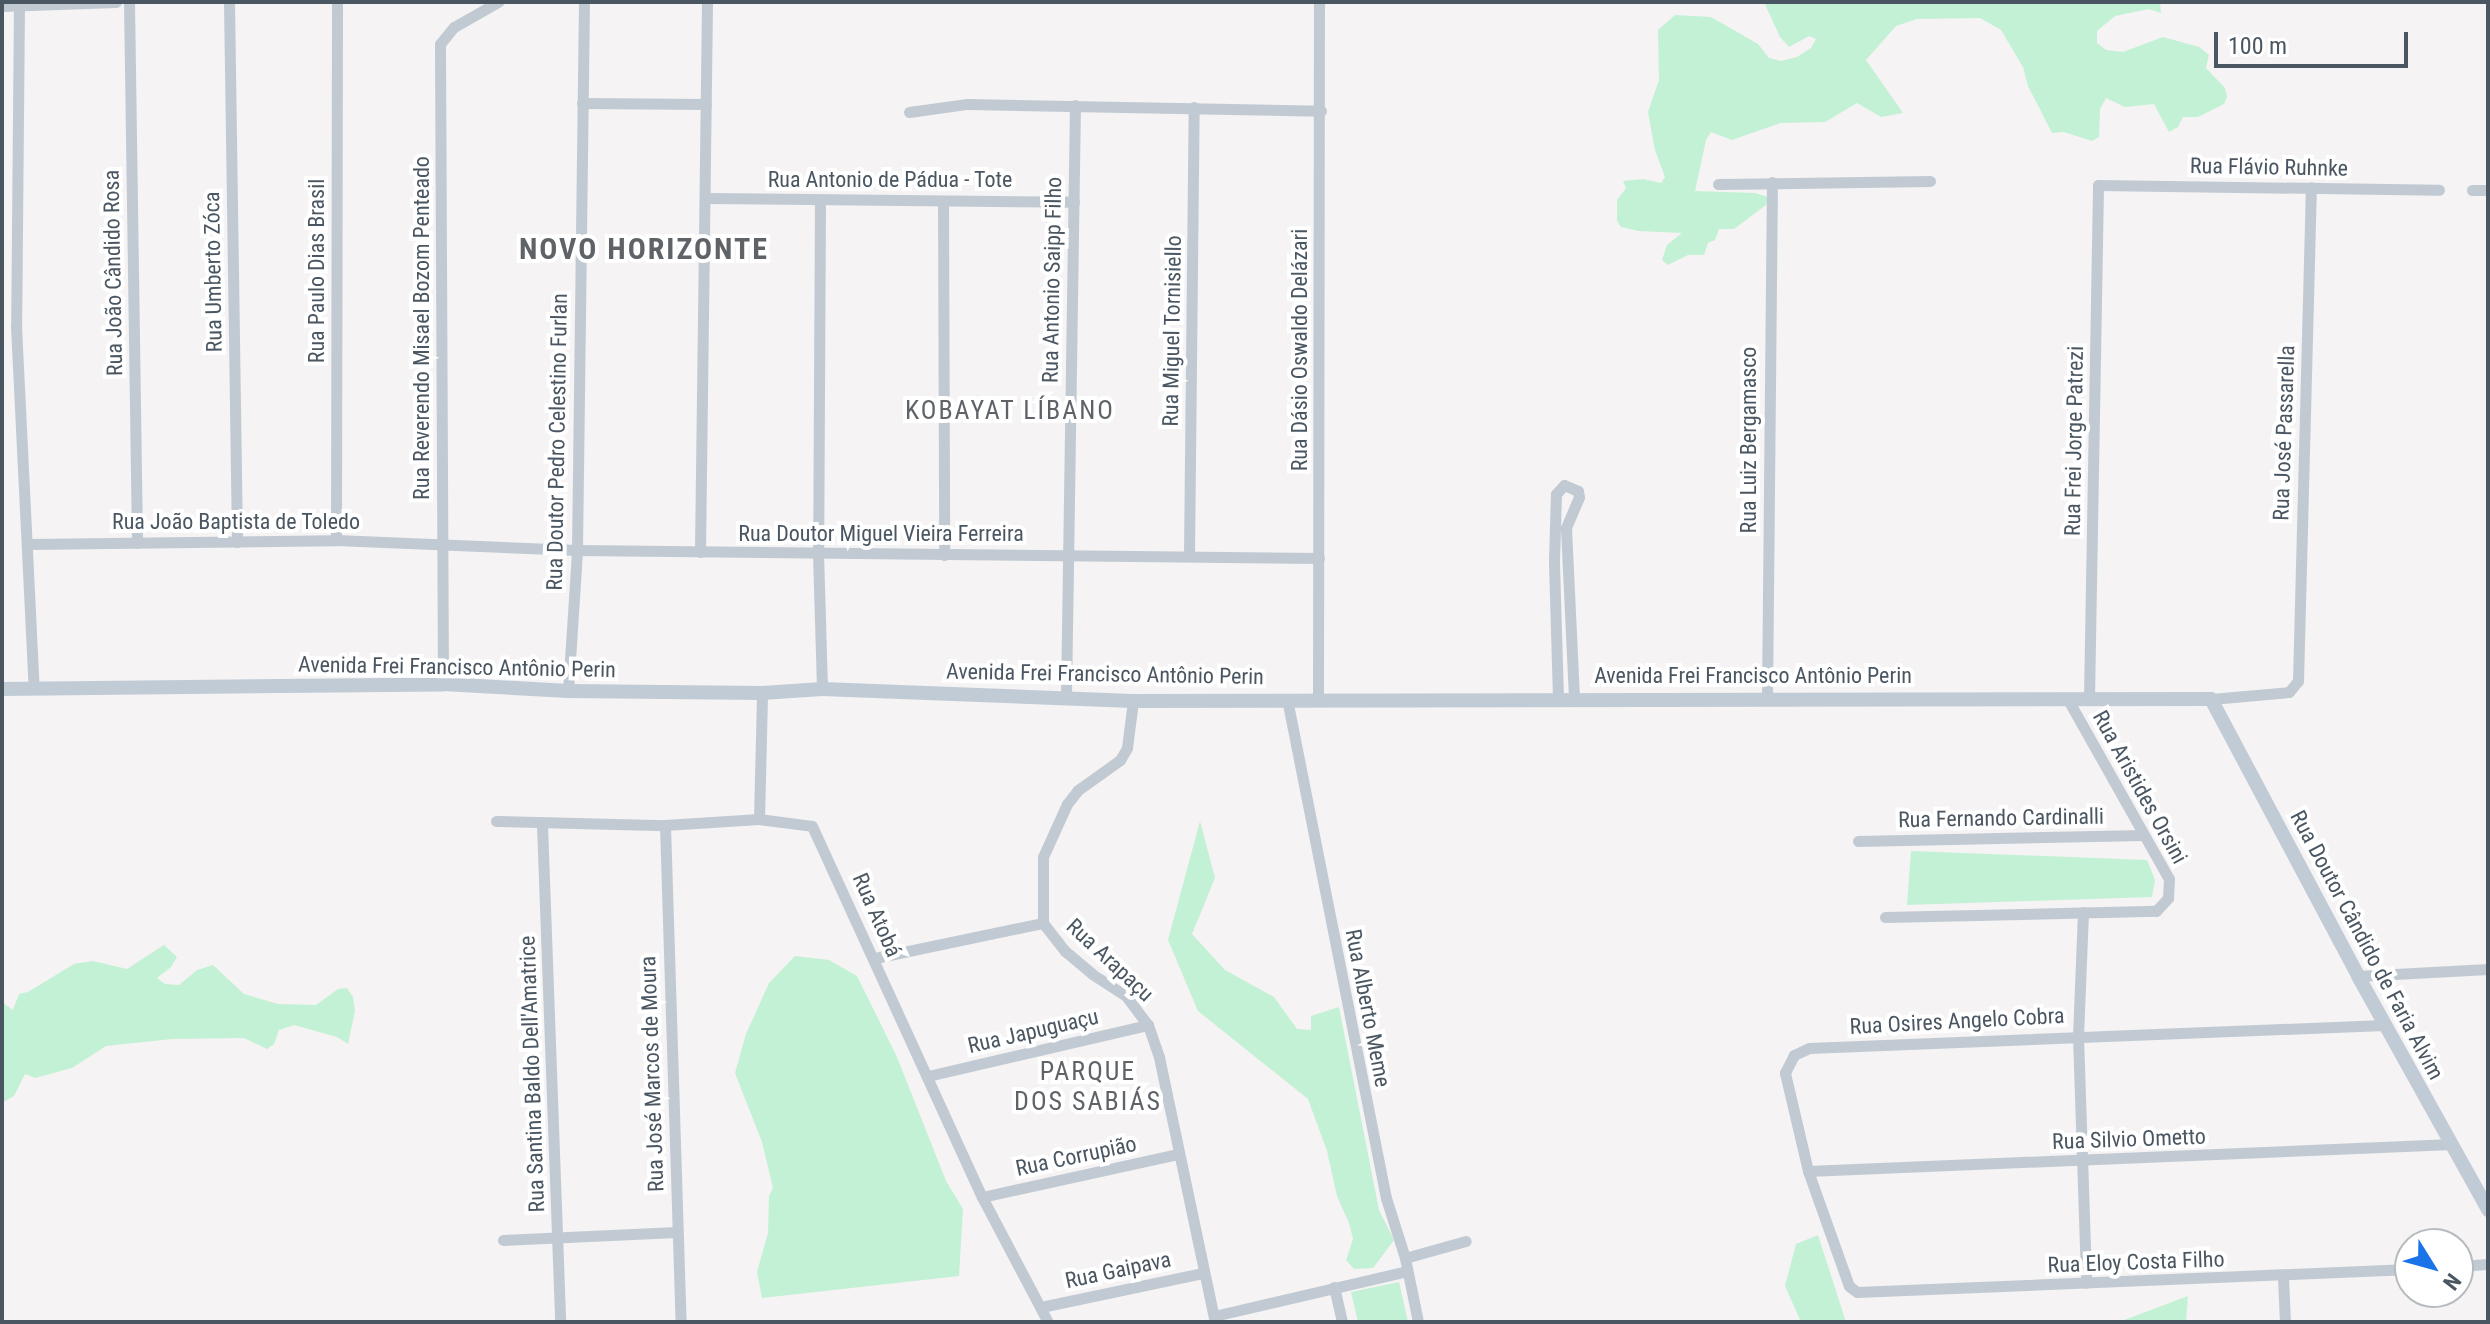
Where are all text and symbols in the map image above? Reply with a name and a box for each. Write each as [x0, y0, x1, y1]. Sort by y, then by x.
scale bar [2218, 16, 2412, 66]
text: 100 m [2228, 32, 2287, 60]
street label: Rua Flávio Ruhnke [2190, 152, 2348, 182]
street label: Rua Reverendo Misael Bozom Penteado [409, 156, 435, 500]
street label: Rua Antonio de Pádua - Tote [767, 167, 1013, 193]
street label: Rua João Cândido Rosa [98, 170, 128, 376]
street label: Rua Antonio Saipp Filho [1037, 177, 1067, 383]
street label: Rua Paulo Dias Brasil [304, 179, 330, 363]
street label: Rua Umberto Zóca [198, 191, 228, 353]
street label: Rua Dásio Oswaldo Delázari [1287, 229, 1313, 471]
district label: NOVO HORIZONTE [519, 231, 769, 267]
street label: Rua Miguel Tornisiello [1157, 235, 1187, 427]
street label: Rua Doutor Pedro Celestino Furlan [541, 293, 573, 591]
street label: Rua José Passarella [2268, 345, 2300, 521]
street label: Rua Frei Jorge Patrezi [2059, 346, 2089, 536]
street label: Rua Luiz Bergamasco [1736, 347, 1762, 533]
district label: KOBAYAT LÍBANO [905, 395, 1115, 427]
street label: Rua João Baptista de Toledo [112, 509, 360, 535]
street label: Rua Doutor Miguel Vieira Ferreira [738, 521, 1024, 547]
street label: Avenida Frei Francisco Antônio Perin [298, 651, 616, 683]
street label: Avenida Frei Francisco Antônio Perin [946, 658, 1264, 690]
street label: Avenida Frei Francisco Antônio Perin [1594, 663, 1912, 689]
street label: Rua Aristides Orsini [2087, 706, 2193, 868]
street label: Rua Fernando Cardinalli [1898, 803, 2104, 833]
street label: Rua Doutor Cândido de Faria Alvim [2285, 806, 2449, 1084]
street label: Rua Atobá [847, 869, 907, 961]
street label: Rua Arapaçu [1061, 913, 1159, 1007]
street label: Rua Alberto Meme [1340, 927, 1396, 1089]
street label: Rua Santina Baldo Dell'Amatrice [514, 935, 550, 1213]
street label: Rua José Marcos de Moura [635, 955, 669, 1193]
street label: Rua Osires Angelo Cobra [1849, 1002, 2065, 1040]
street label: Rua Japuguaçu [965, 1003, 1101, 1059]
district label: PARQUE DOS SABIÁS [1014, 1056, 1162, 1118]
street label: Rua Silvio Ometto [2052, 1123, 2206, 1155]
street label: Rua Corrupião [1013, 1130, 1139, 1182]
north arrow [2394, 1228, 2474, 1308]
street label: Rua Gaipava [1063, 1246, 1173, 1294]
street label: Rua Eloy Costa Filho [2047, 1246, 2225, 1278]
text: N [2438, 1269, 2466, 1294]

